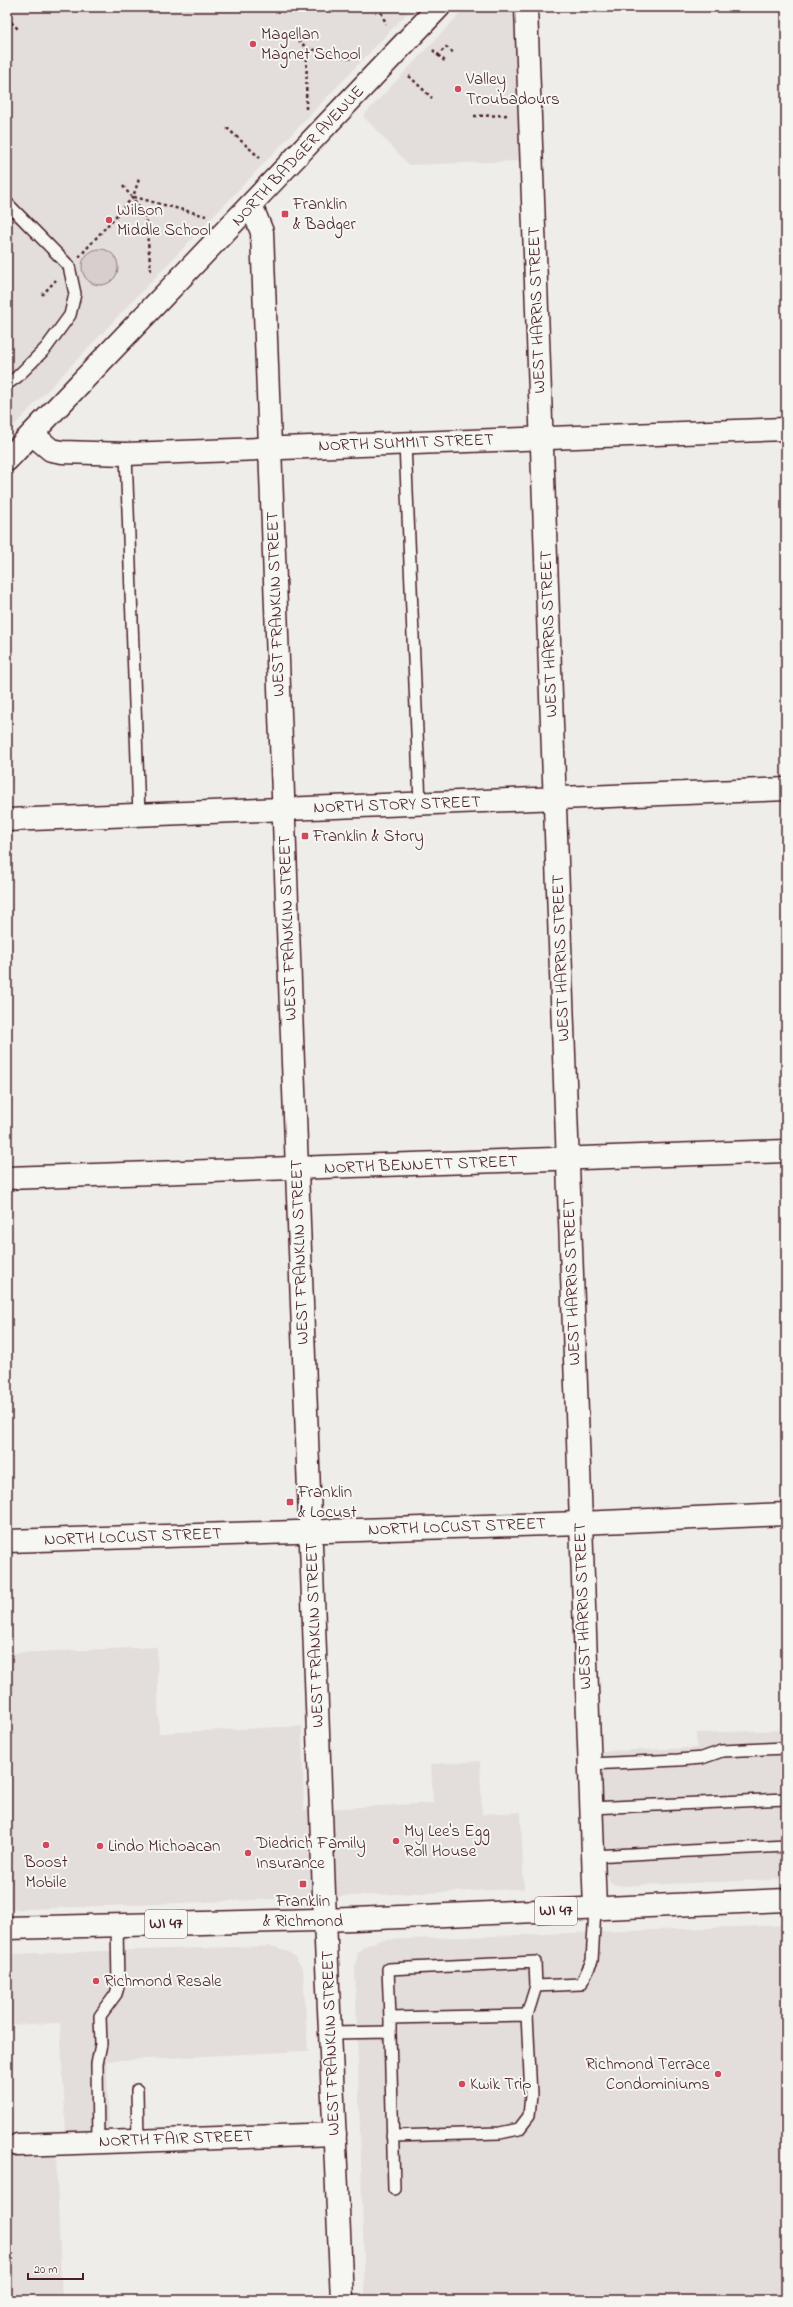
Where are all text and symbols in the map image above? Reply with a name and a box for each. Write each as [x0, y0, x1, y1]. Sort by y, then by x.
place label: Magellan Magnet School [261, 22, 361, 69]
marker: Magellan Magnet School [248, 39, 258, 49]
place label: Valley Troubadours [465, 67, 560, 112]
street label: NORTH BADGER AVENUE [226, 80, 370, 232]
marker: Valley Troubadours [453, 84, 463, 94]
place label: Franklin & Badger [292, 192, 356, 239]
place label: Wilson Middle School [117, 198, 211, 243]
marker: Franklin & Badger [280, 209, 290, 219]
marker: Wilson Middle School [104, 215, 114, 225]
street label: WEST HARRIS STREET [522, 226, 552, 394]
street label: NORTH SUMMIT STREET [318, 427, 494, 459]
street label: WEST FRANKLIN STREET [260, 511, 292, 697]
street label: WEST HARRIS STREET [534, 550, 564, 718]
street label: NORTH STORY STREET [313, 790, 481, 820]
place label: Franklin & Story [312, 824, 424, 850]
marker: Franklin & Story [300, 831, 310, 841]
street label: WEST FRANKLIN STREET [272, 835, 304, 1021]
street label: WEST HARRIS STREET [546, 874, 576, 1042]
street label: NORTH BENNETT STREET [324, 1149, 519, 1181]
street label: WEST FRANKLIN STREET [284, 1159, 316, 1345]
street label: WEST HARRIS STREET [557, 1198, 587, 1366]
place label: Franklin & Locust [297, 1480, 357, 1525]
marker: Franklin & Locust [285, 1497, 295, 1507]
street label: NORTH LOCUST STREET [368, 1511, 547, 1543]
street label: NORTH LOCUST STREET [44, 1521, 223, 1553]
street label: WEST HARRIS STREET [568, 1522, 598, 1690]
street label: WEST FRANKLIN STREET [299, 1542, 331, 1728]
place label: My Lee's Egg Roll House [404, 1819, 490, 1864]
place label: Diedrich Family Insurance [255, 1831, 366, 1876]
place label: Lindo Michoacan [108, 1834, 221, 1859]
marker: My Lee's Egg Roll House [391, 1836, 401, 1846]
marker: Boost Mobile [41, 1840, 51, 1850]
marker: Lindo Michoacan [95, 1841, 105, 1851]
marker: Diedrich Family Insurance [243, 1848, 253, 1858]
place label: Boost Mobile [23, 1850, 68, 1895]
marker: Franklin & Richmond [298, 1879, 308, 1889]
place label: Franklin & Richmond [263, 1889, 343, 1934]
road number: WI 47 [535, 1897, 577, 1925]
road number: WI 47 [145, 1910, 187, 1938]
street label: WEST FRANKLIN STREET [315, 1950, 347, 2136]
place label: Richmond Resale [104, 1969, 222, 1994]
marker: Richmond Resale [91, 1976, 101, 1986]
place label: Richmond Terrace Condominiums [585, 2052, 710, 2097]
marker: Richmond Terrace Condominiums [713, 2069, 723, 2079]
place label: Kwik Trip [470, 2072, 531, 2097]
marker: Kwik Trip [457, 2079, 467, 2089]
street label: NORTH FAIR STREET [98, 2124, 254, 2154]
scale bar [28, 2255, 83, 2281]
text: 20 m [34, 2261, 57, 2279]

